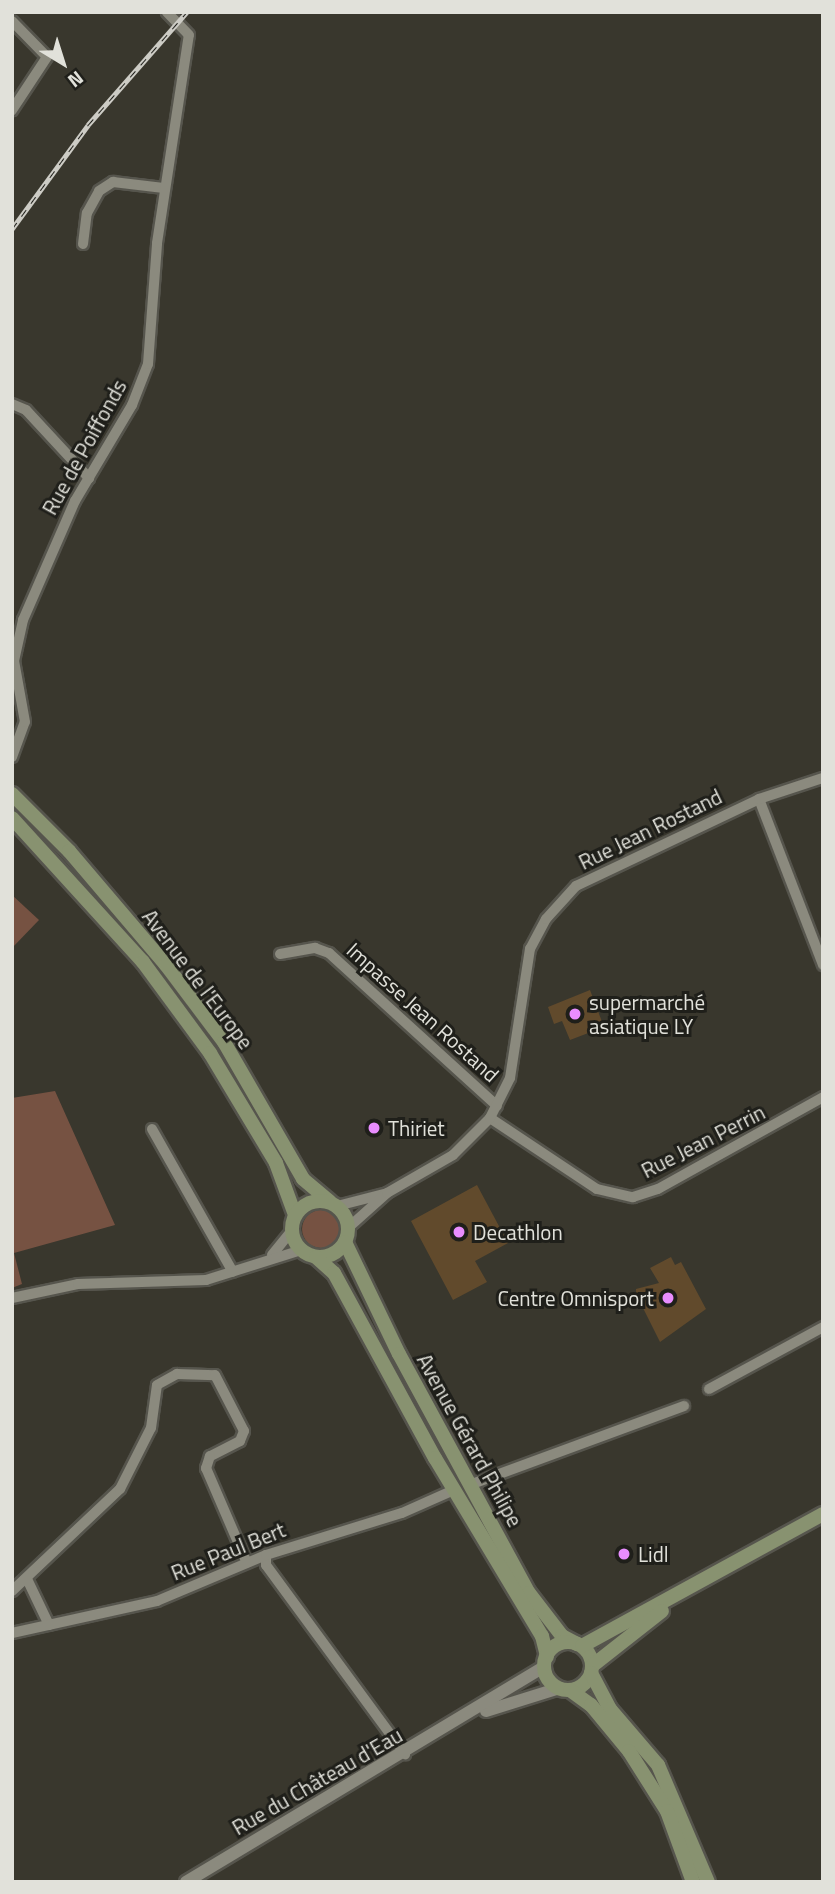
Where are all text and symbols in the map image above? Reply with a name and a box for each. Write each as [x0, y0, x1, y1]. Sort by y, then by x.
north arrow [28, 28, 98, 98]
text: N [62, 64, 90, 95]
street label: Rue de Poiffonds [36, 375, 132, 519]
street label: Rue Jean Rostand [574, 783, 726, 875]
street label: Avenue de l'Europe [137, 904, 259, 1054]
street label: Impasse Jean Rostand [342, 937, 504, 1087]
place label: supermarché asiatique LY [589, 989, 705, 1039]
marker: supermarché asiatique LY [567, 1006, 583, 1022]
street label: Rue Jean Perrin [637, 1099, 769, 1183]
place label: Thiriet [388, 1115, 445, 1141]
marker: Thiriet [366, 1120, 382, 1136]
place label: Decathlon [473, 1219, 563, 1245]
marker: Decathlon [451, 1224, 467, 1240]
place label: Centre Omnisport [497, 1285, 654, 1311]
marker: Centre Omnisport [660, 1290, 676, 1306]
street label: Avenue Gérard Philipe [412, 1349, 528, 1531]
street label: Rue Paul Bert [167, 1517, 289, 1585]
place label: Lidl [638, 1541, 669, 1567]
marker: Lidl [616, 1546, 632, 1562]
street label: Rue du Château d'Eau [227, 1722, 407, 1840]

